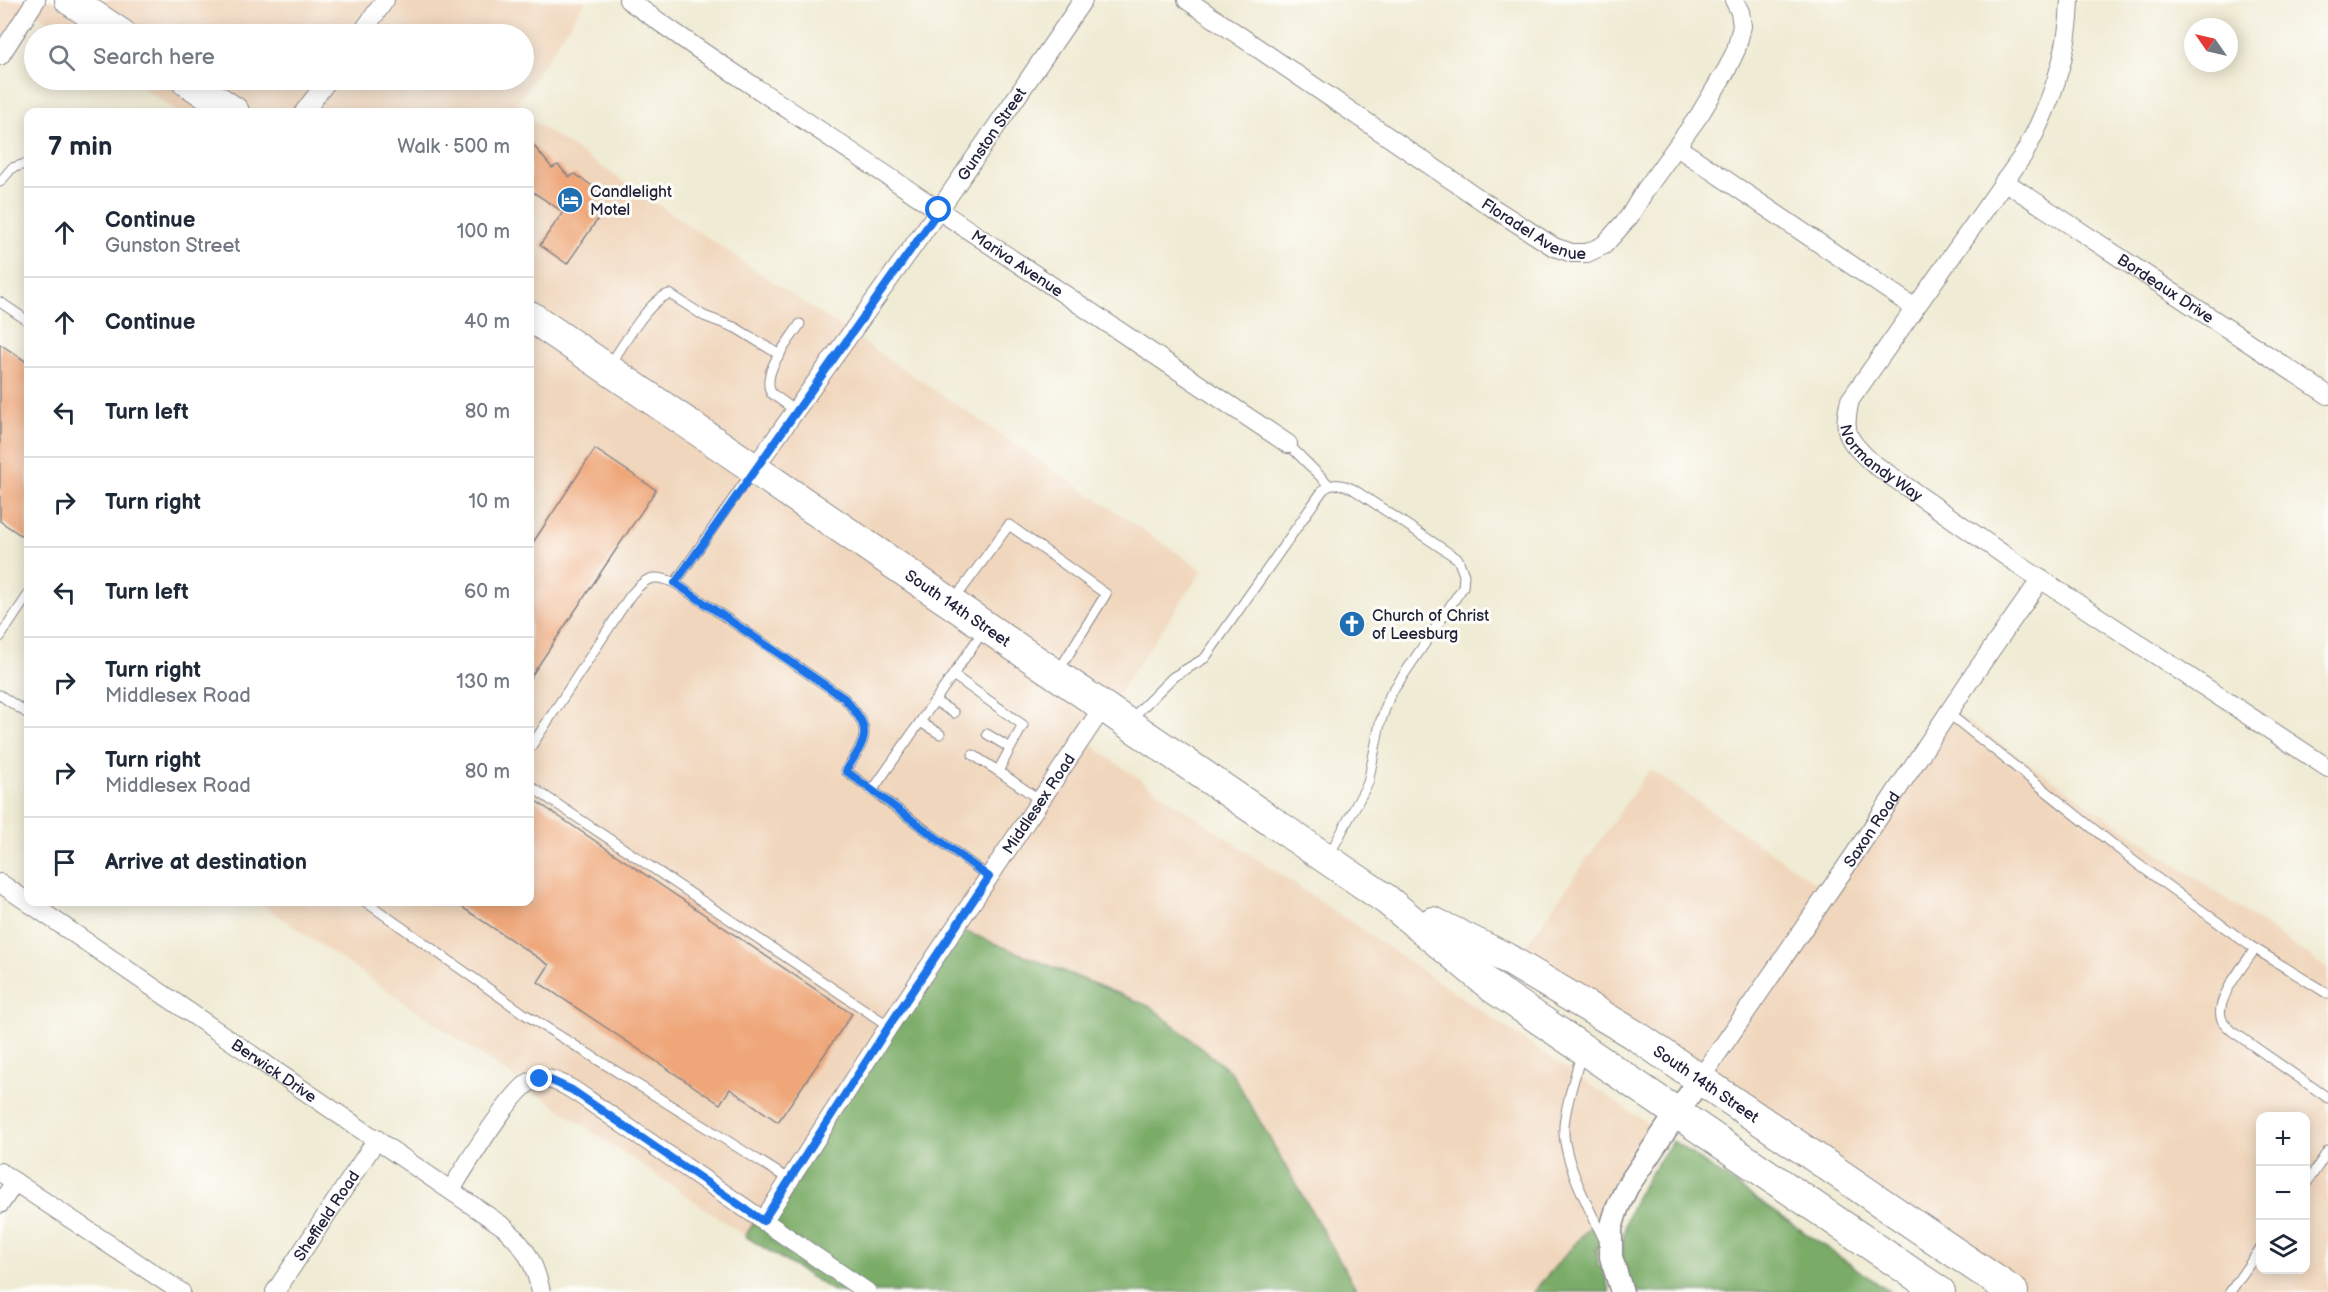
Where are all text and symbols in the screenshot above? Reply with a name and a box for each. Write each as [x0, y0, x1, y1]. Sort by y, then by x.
north arrow [2184, 18, 2238, 72]
search box [24, 24, 534, 90]
icon: search [45, 41, 78, 74]
text: Search here [93, 44, 215, 71]
street label: Gunston Street [954, 85, 1031, 185]
text: 7 min [48, 132, 112, 163]
text: Walk · 500 m [397, 135, 510, 159]
place label: Candlelight Motel [590, 183, 672, 220]
hotel icon: Candlelight Motel [555, 185, 585, 215]
street label: Floradel Avenue [1477, 195, 1587, 264]
route start [925, 196, 951, 222]
text: Continue [105, 207, 195, 234]
icon: ahead [48, 216, 81, 249]
text: 100 m [457, 220, 510, 244]
street label: Mariva Avenue [967, 227, 1067, 302]
text: Gunston Street [105, 234, 240, 258]
street label: Bordeaux Drive [2113, 250, 2217, 328]
icon: ahead [48, 306, 81, 339]
text: Continue [105, 309, 195, 336]
text: 40 m [464, 310, 510, 334]
icon: left [48, 396, 81, 429]
text: Turn left [105, 399, 189, 426]
text: 80 m [465, 400, 510, 424]
street label: Normandy Way [1835, 423, 1926, 506]
icon: right [48, 486, 81, 519]
text: Turn right [105, 489, 201, 516]
text: 10 m [469, 490, 510, 514]
street label: South 14th Street [901, 566, 1014, 652]
icon: left [48, 576, 81, 609]
text: Turn left [105, 579, 189, 606]
text: 60 m [464, 580, 510, 604]
place label: Church of Christ of Leesburg [1372, 607, 1489, 644]
church icon: Church of Christ of Leesburg [1337, 609, 1367, 639]
text: Turn right [105, 657, 201, 684]
icon: right [48, 666, 81, 699]
text: 130 m [456, 670, 510, 694]
text: Middlesex Road [105, 684, 251, 708]
text: Turn right [105, 747, 201, 774]
street label: Middlesex Road [999, 751, 1080, 858]
icon: right [48, 756, 81, 789]
text: 80 m [465, 760, 510, 784]
text: Middlesex Road [105, 774, 251, 798]
street label: Saxon Road [1840, 788, 1904, 871]
icon: arrive [48, 846, 81, 879]
text: Arrive at destination [105, 849, 307, 876]
street label: Berwick Drive [227, 1036, 320, 1107]
street label: South 14th Street [1649, 1042, 1762, 1127]
route end [526, 1065, 552, 1091]
map controls [2256, 1112, 2310, 1274]
button: + [2256, 1112, 2310, 1166]
button: − [2256, 1166, 2310, 1220]
street label: Sheffield Road [290, 1167, 364, 1265]
button: layers [2256, 1220, 2310, 1274]

